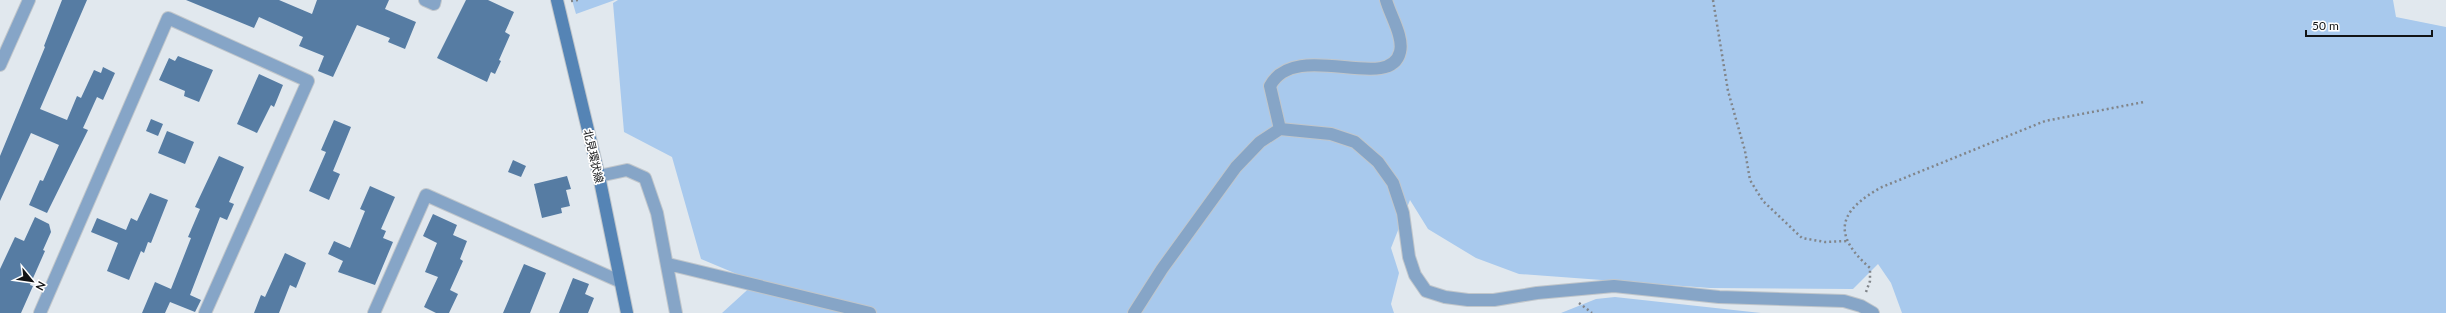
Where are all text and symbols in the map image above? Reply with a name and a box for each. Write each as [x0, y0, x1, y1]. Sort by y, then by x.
scale bar [2306, 12, 2432, 38]
text: 50 m [2312, 18, 2339, 33]
street label: 北見環状線 [581, 128, 607, 184]
north arrow [12, 261, 52, 301]
text: N [33, 279, 49, 293]

